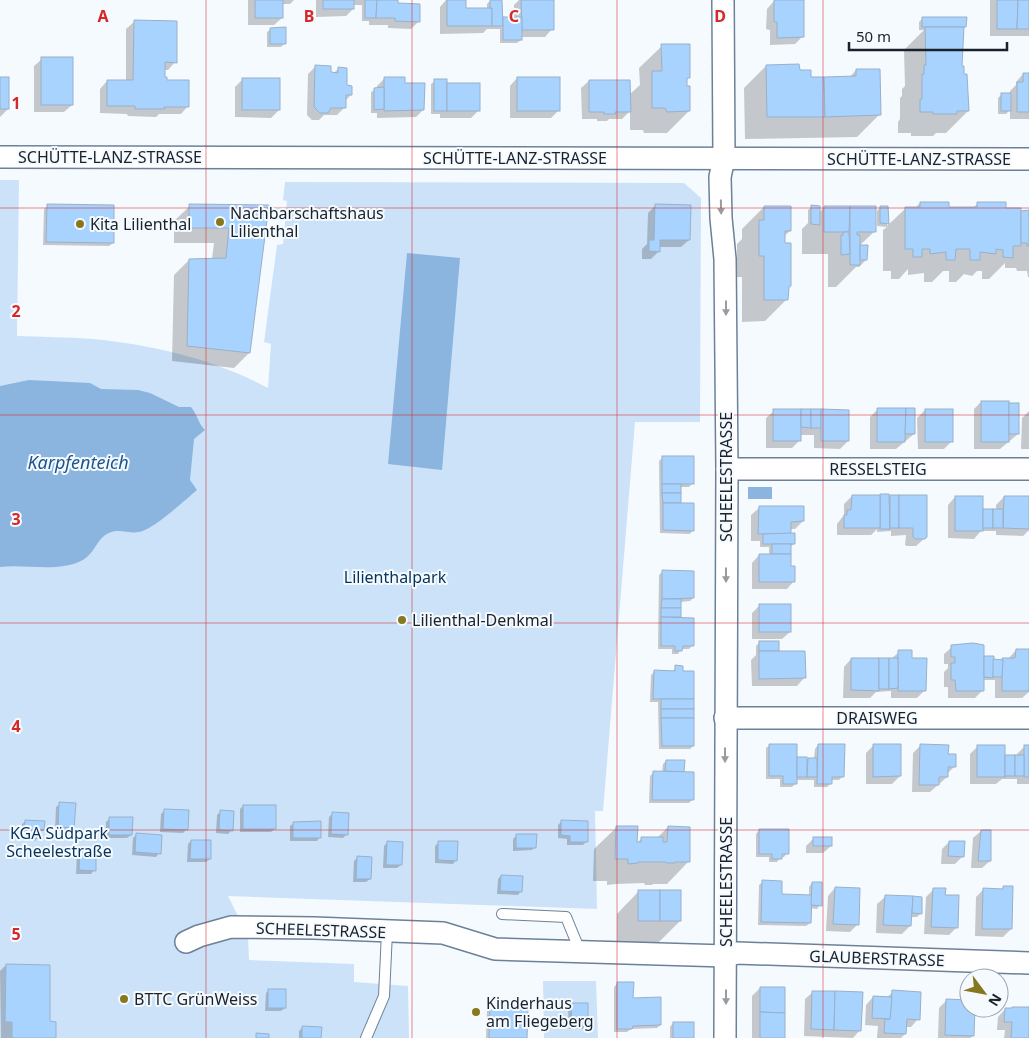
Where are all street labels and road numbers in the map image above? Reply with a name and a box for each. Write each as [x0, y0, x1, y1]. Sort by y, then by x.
street label: SCHÜTTE-LANZ-STRASSE [18, 146, 202, 168]
street label: SCHÜTTE-LANZ-STRASSE [423, 147, 607, 169]
street label: SCHÜTTE-LANZ-STRASSE [827, 148, 1011, 170]
street label: SCHEELESTRASSE [715, 412, 737, 542]
street label: RESSELSTEIG [829, 458, 927, 480]
street label: DRAISWEG [836, 707, 918, 729]
street label: SCHEELESTRASSE [715, 817, 737, 947]
street label: SCHEELESTRASSE [256, 917, 386, 943]
street label: GLAUBERSTRASSE [809, 945, 945, 971]

